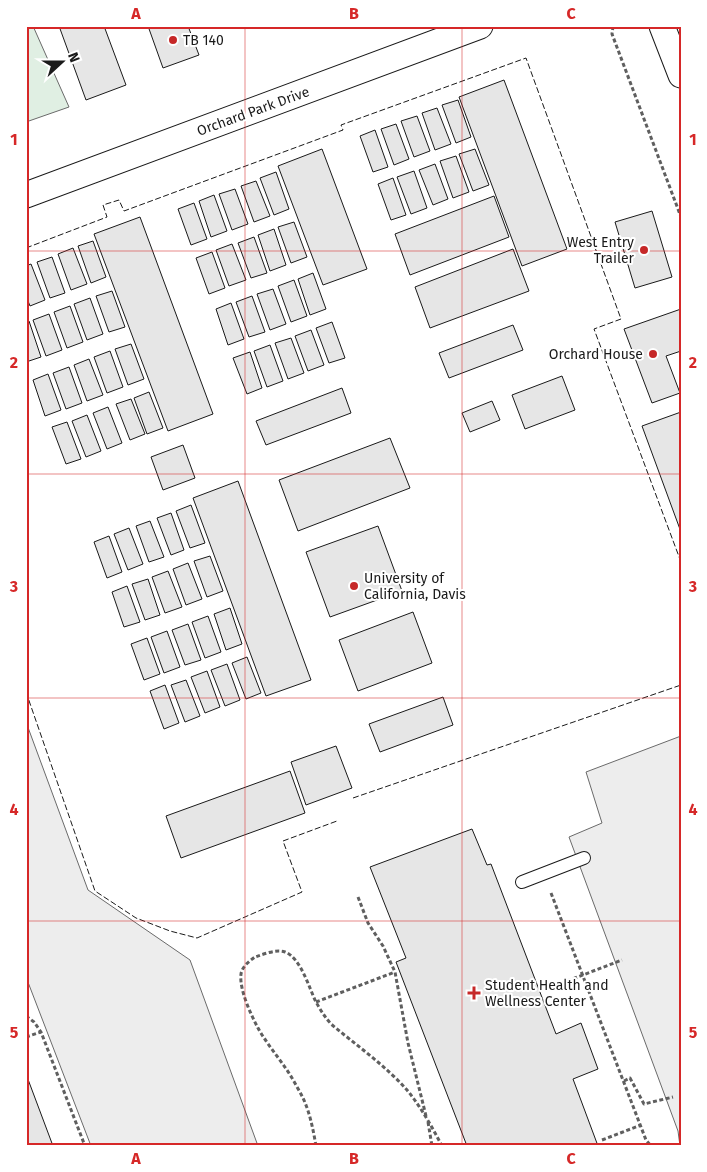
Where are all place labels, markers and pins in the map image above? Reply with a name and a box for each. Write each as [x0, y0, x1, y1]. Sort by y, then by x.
place label: TB 140 [183, 32, 224, 49]
marker: TB 140 [167, 34, 179, 46]
place label: West Entry Trailer [567, 234, 635, 267]
marker: West Entry Trailer [638, 244, 650, 256]
place label: Orchard House [549, 346, 643, 363]
marker: Orchard House [647, 348, 659, 360]
place label: University of California, Davis [364, 570, 466, 603]
marker: University of California, Davis [348, 580, 360, 592]
place label: Student Health and Wellness Center [485, 977, 609, 1010]
marker: Student Health and Wellness Center [467, 986, 481, 1000]

